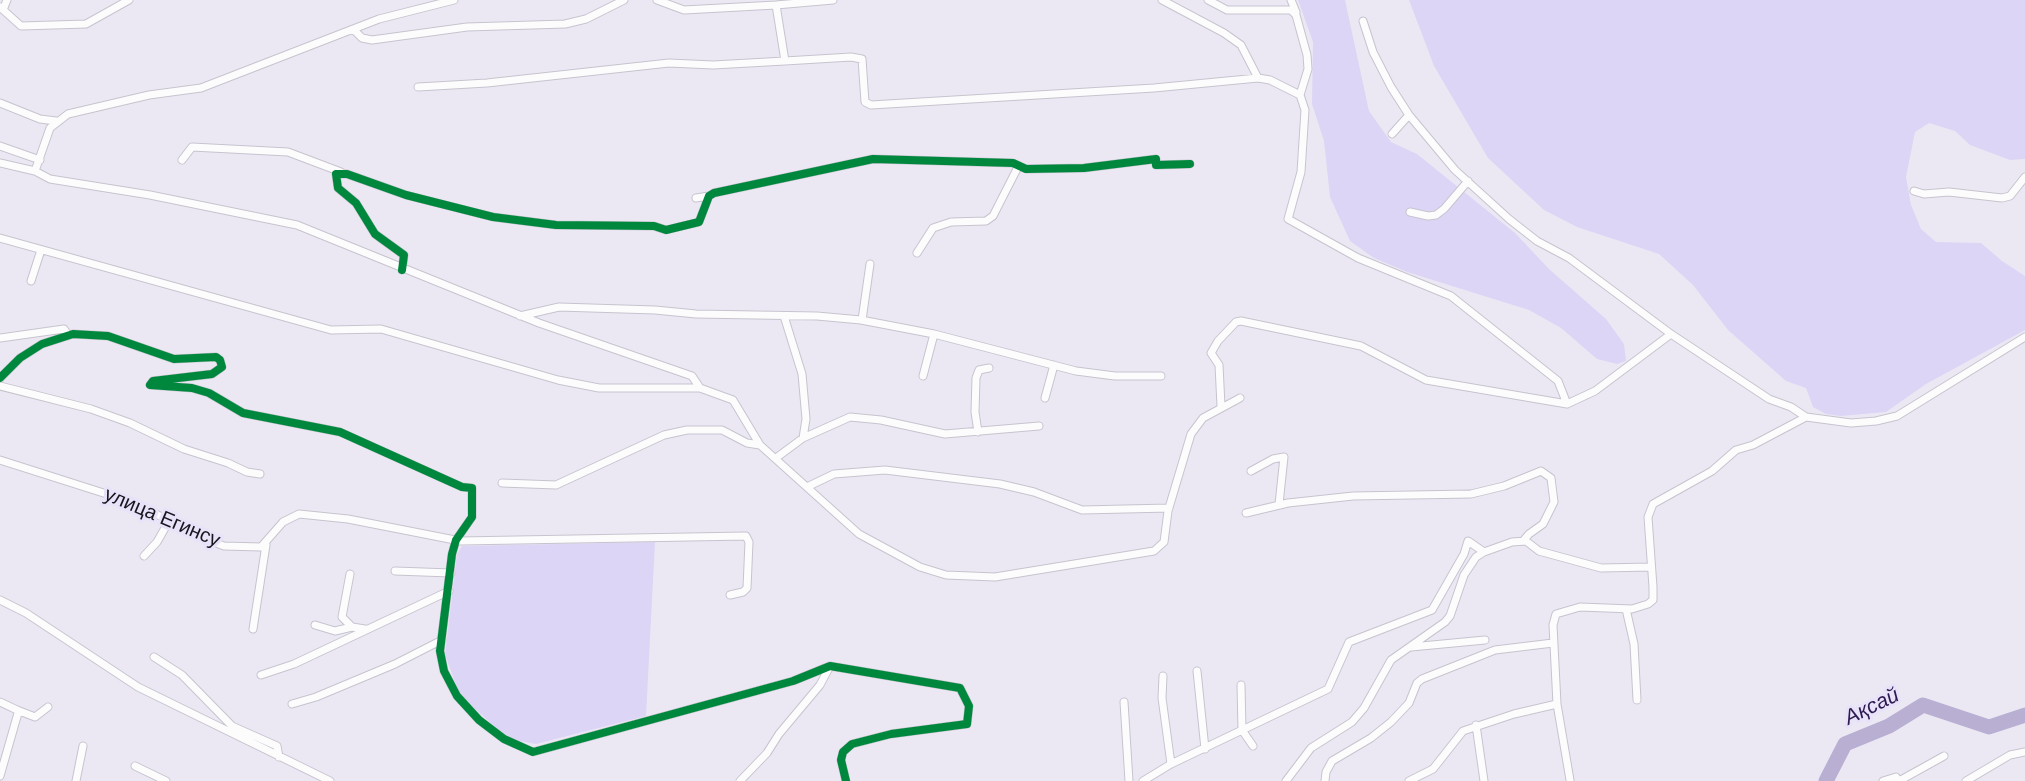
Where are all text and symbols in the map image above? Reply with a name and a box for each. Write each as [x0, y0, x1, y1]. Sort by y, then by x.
street label: улица Егинсу [101, 483, 223, 553]
water label: Ақсай [1841, 683, 1903, 731]

